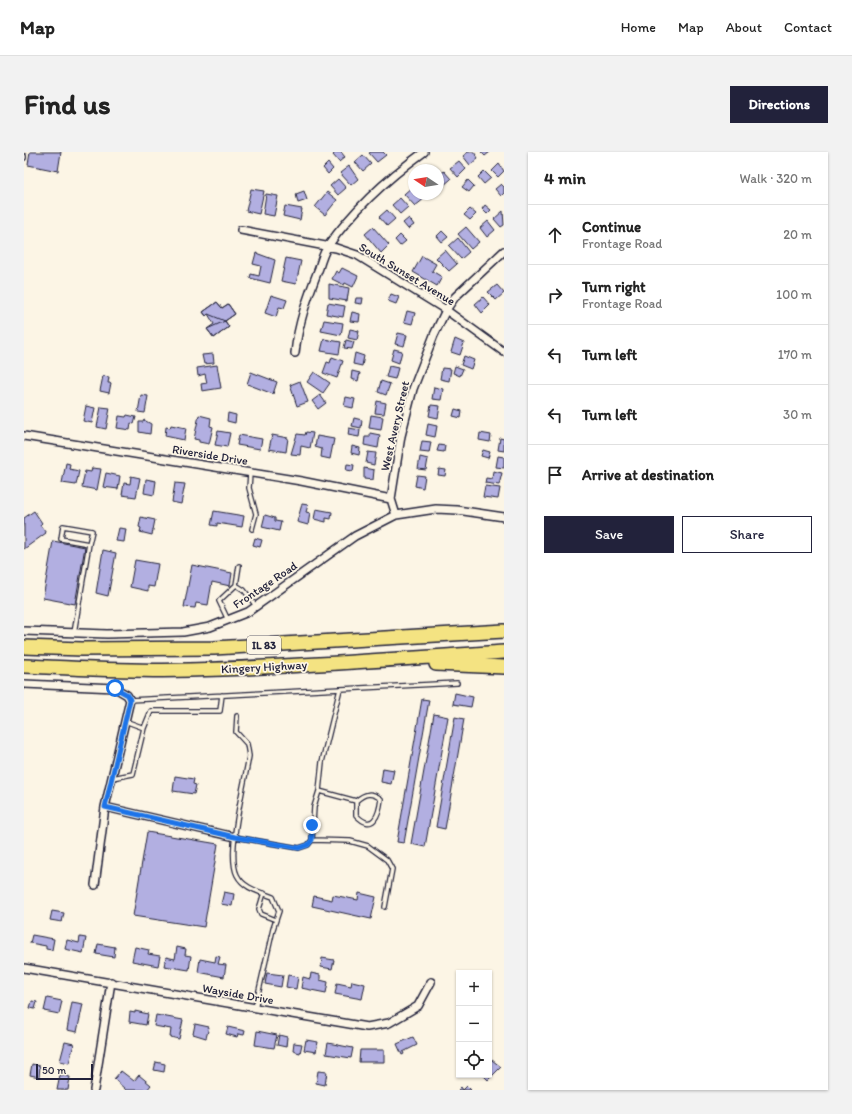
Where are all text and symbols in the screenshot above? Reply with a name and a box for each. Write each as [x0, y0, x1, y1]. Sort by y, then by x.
text: Map [20, 16, 55, 39]
text: Home [621, 19, 656, 36]
text: Map [678, 19, 704, 36]
text: About [726, 19, 762, 36]
text: Contact [784, 19, 832, 36]
button: Directions [730, 86, 828, 123]
text: Find us [24, 87, 111, 121]
north arrow [408, 164, 444, 200]
text: 4 min [544, 168, 586, 188]
text: Walk · 320 m [740, 171, 812, 186]
text: Continue [582, 218, 641, 236]
icon: ahead [544, 224, 566, 246]
text: 20 m [783, 227, 812, 242]
text: Frontage Road [582, 236, 662, 251]
street label: South Sunset Avenue [357, 240, 458, 308]
text: Turn right [582, 278, 646, 296]
icon: right [544, 284, 566, 306]
text: 100 m [776, 287, 812, 302]
text: Frontage Road [582, 296, 662, 311]
icon: left [544, 344, 566, 366]
text: Turn left [582, 346, 637, 364]
text: 170 m [778, 347, 812, 362]
street label: West Avery Street [378, 379, 412, 472]
icon: left [544, 404, 566, 426]
text: Turn left [582, 406, 637, 424]
text: 30 m [783, 407, 812, 422]
street label: Riverside Drive [171, 442, 249, 468]
icon: arrive [544, 464, 566, 486]
text: Arrive at destination [582, 466, 714, 484]
button: Save [544, 516, 674, 553]
button: Share [682, 516, 812, 553]
street label: Frontage Road [230, 558, 300, 612]
road number: IL 83 [247, 636, 281, 654]
street label: Kingery Highway [221, 658, 308, 676]
route start [106, 679, 124, 697]
route end [303, 816, 321, 834]
map controls [456, 970, 492, 1078]
button: + [456, 970, 492, 1006]
street label: Wayside Drive [201, 981, 275, 1007]
button: − [456, 1006, 492, 1042]
button: locate [456, 1042, 492, 1078]
scale bar [36, 1062, 93, 1081]
text: 50 m [42, 1064, 66, 1077]

